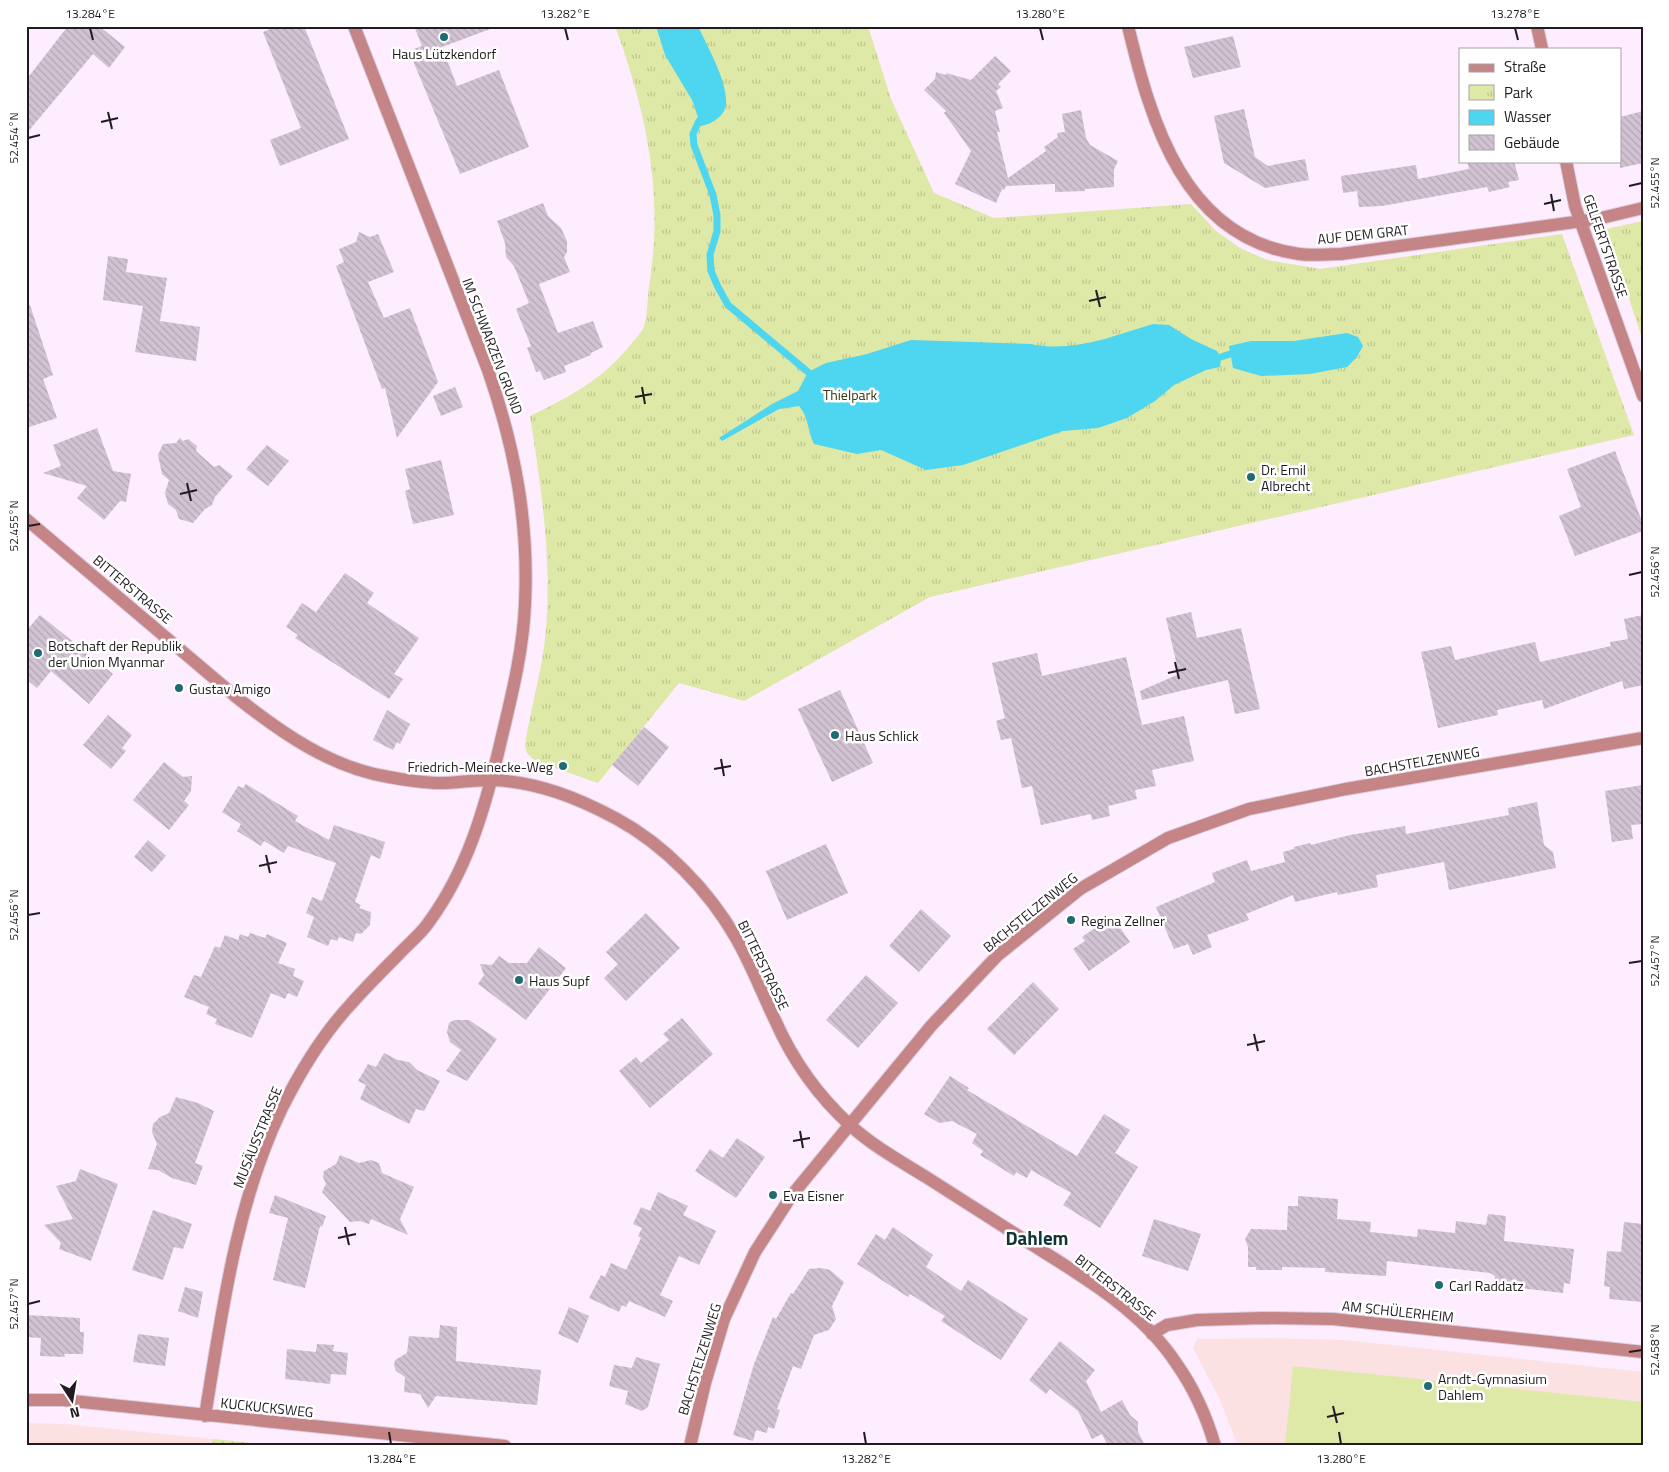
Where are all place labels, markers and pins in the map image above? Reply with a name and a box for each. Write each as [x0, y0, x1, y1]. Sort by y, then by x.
marker: Haus Lützkendorf [438, 31, 450, 43]
place label: Haus Lützkendorf [392, 43, 496, 64]
place label: Dr. Emil Albrecht [1261, 459, 1310, 496]
marker: Dr. Emil Albrecht [1245, 471, 1257, 483]
place label: Botschaft der Republik der Union Myanmar [48, 635, 182, 672]
marker: Botschaft der Republik der Union Myanmar [32, 647, 44, 659]
place label: Gustav Amigo [189, 678, 271, 699]
marker: Gustav Amigo [173, 682, 185, 694]
place label: Haus Schlick [845, 725, 919, 746]
marker: Haus Schlick [829, 729, 841, 741]
place label: Friedrich-Meinecke-Weg [408, 756, 553, 777]
marker: Friedrich-Meinecke-Weg [557, 760, 569, 772]
place label: Regina Zellner [1081, 910, 1165, 931]
marker: Regina Zellner [1065, 914, 1077, 926]
place label: Haus Supf [529, 970, 590, 991]
marker: Haus Supf [513, 974, 525, 986]
place label: Eva Eisner [783, 1185, 844, 1206]
marker: Eva Eisner [767, 1189, 779, 1201]
place label: Carl Raddatz [1449, 1275, 1524, 1296]
marker: Carl Raddatz [1433, 1279, 1445, 1291]
place label: Arndt-Gymnasium Dahlem [1438, 1368, 1547, 1405]
marker: Arndt-Gymnasium Dahlem [1422, 1380, 1434, 1392]

